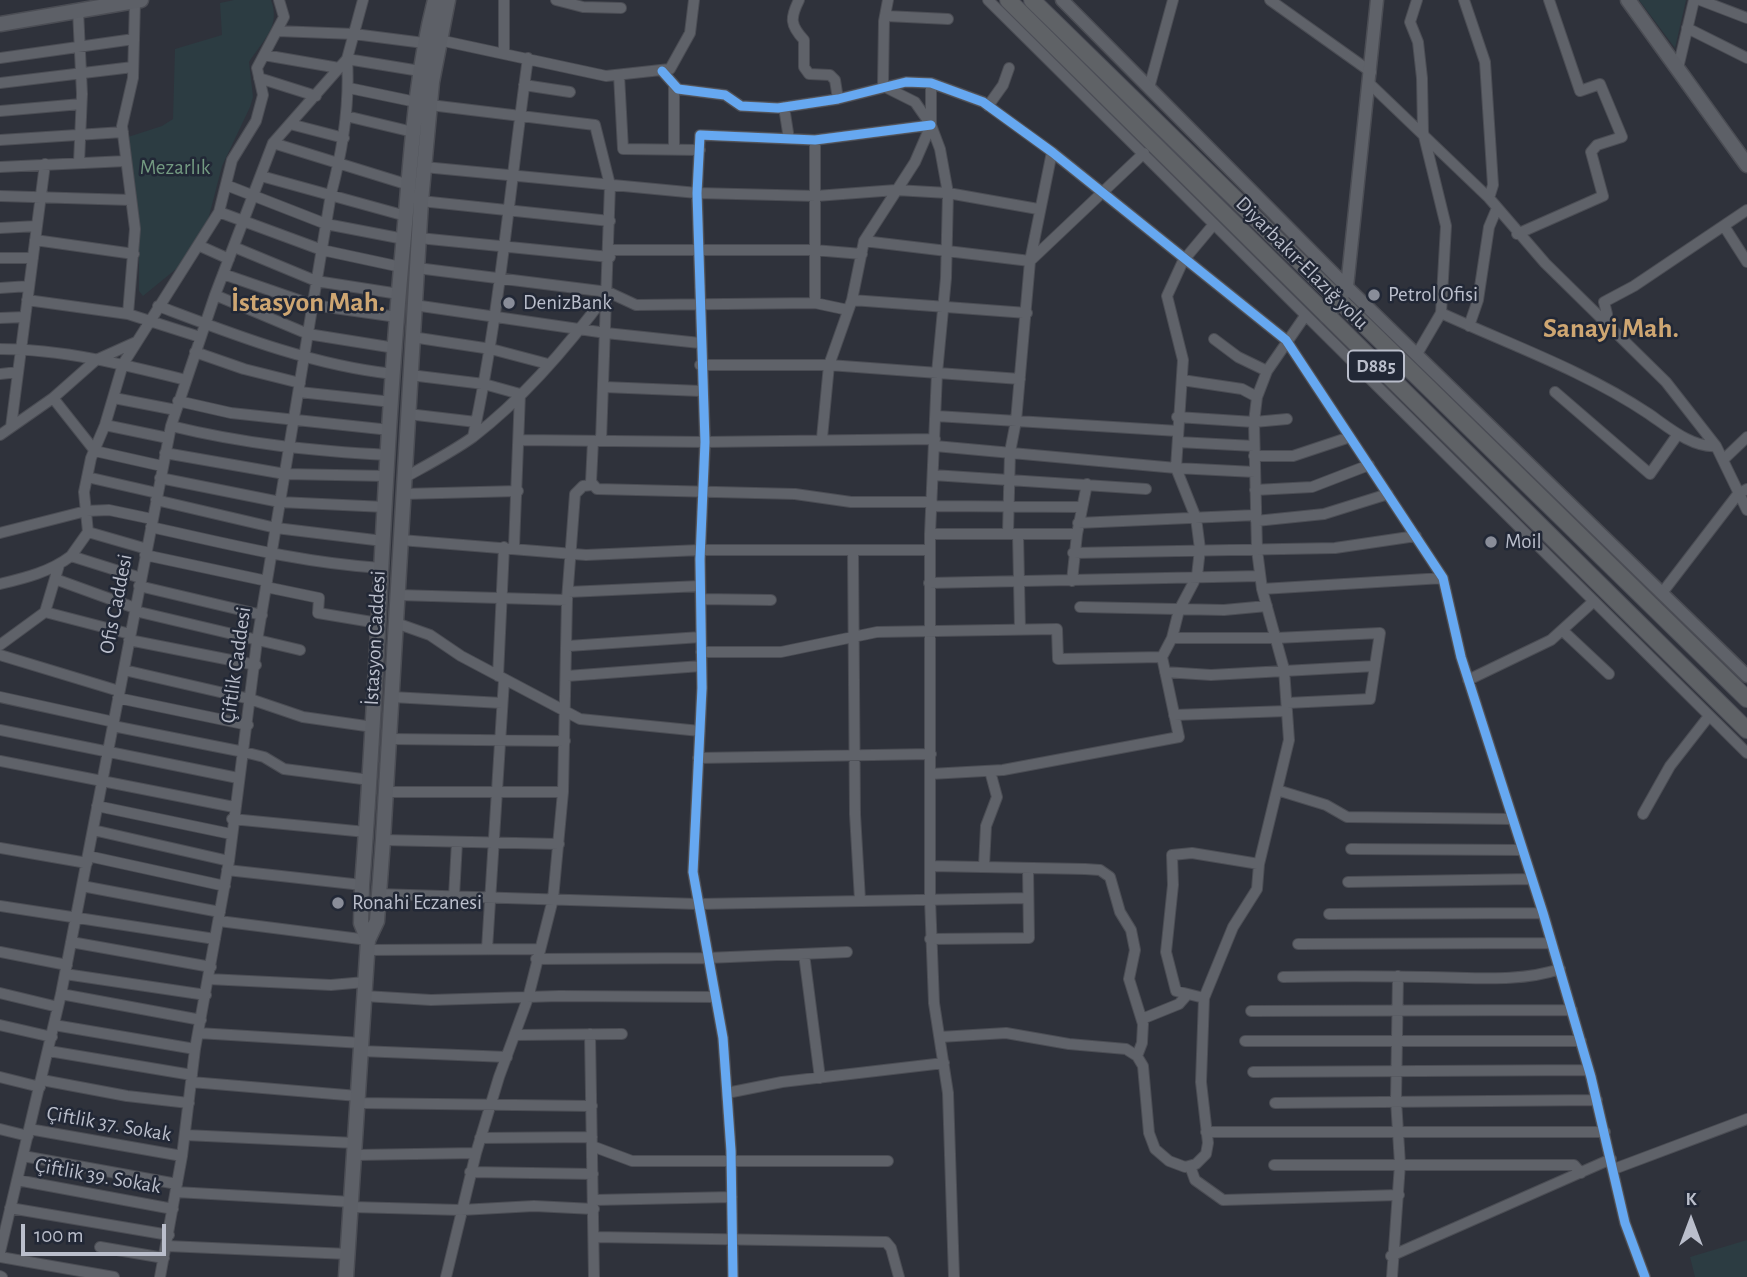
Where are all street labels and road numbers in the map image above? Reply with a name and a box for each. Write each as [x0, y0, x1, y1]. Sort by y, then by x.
street label: Diyarbakır-Elazığ yolu [1230, 191, 1374, 335]
road number: D885 [1348, 350, 1404, 382]
street label: Ofis Caddesi [94, 552, 138, 656]
street label: İstasyon Caddesi [359, 570, 391, 706]
street label: Çiftlik Caddesi [215, 605, 257, 725]
street label: Çiftlik 37. Sokak [45, 1101, 173, 1147]
street label: Çiftlik 39. Sokak [33, 1153, 163, 1199]

